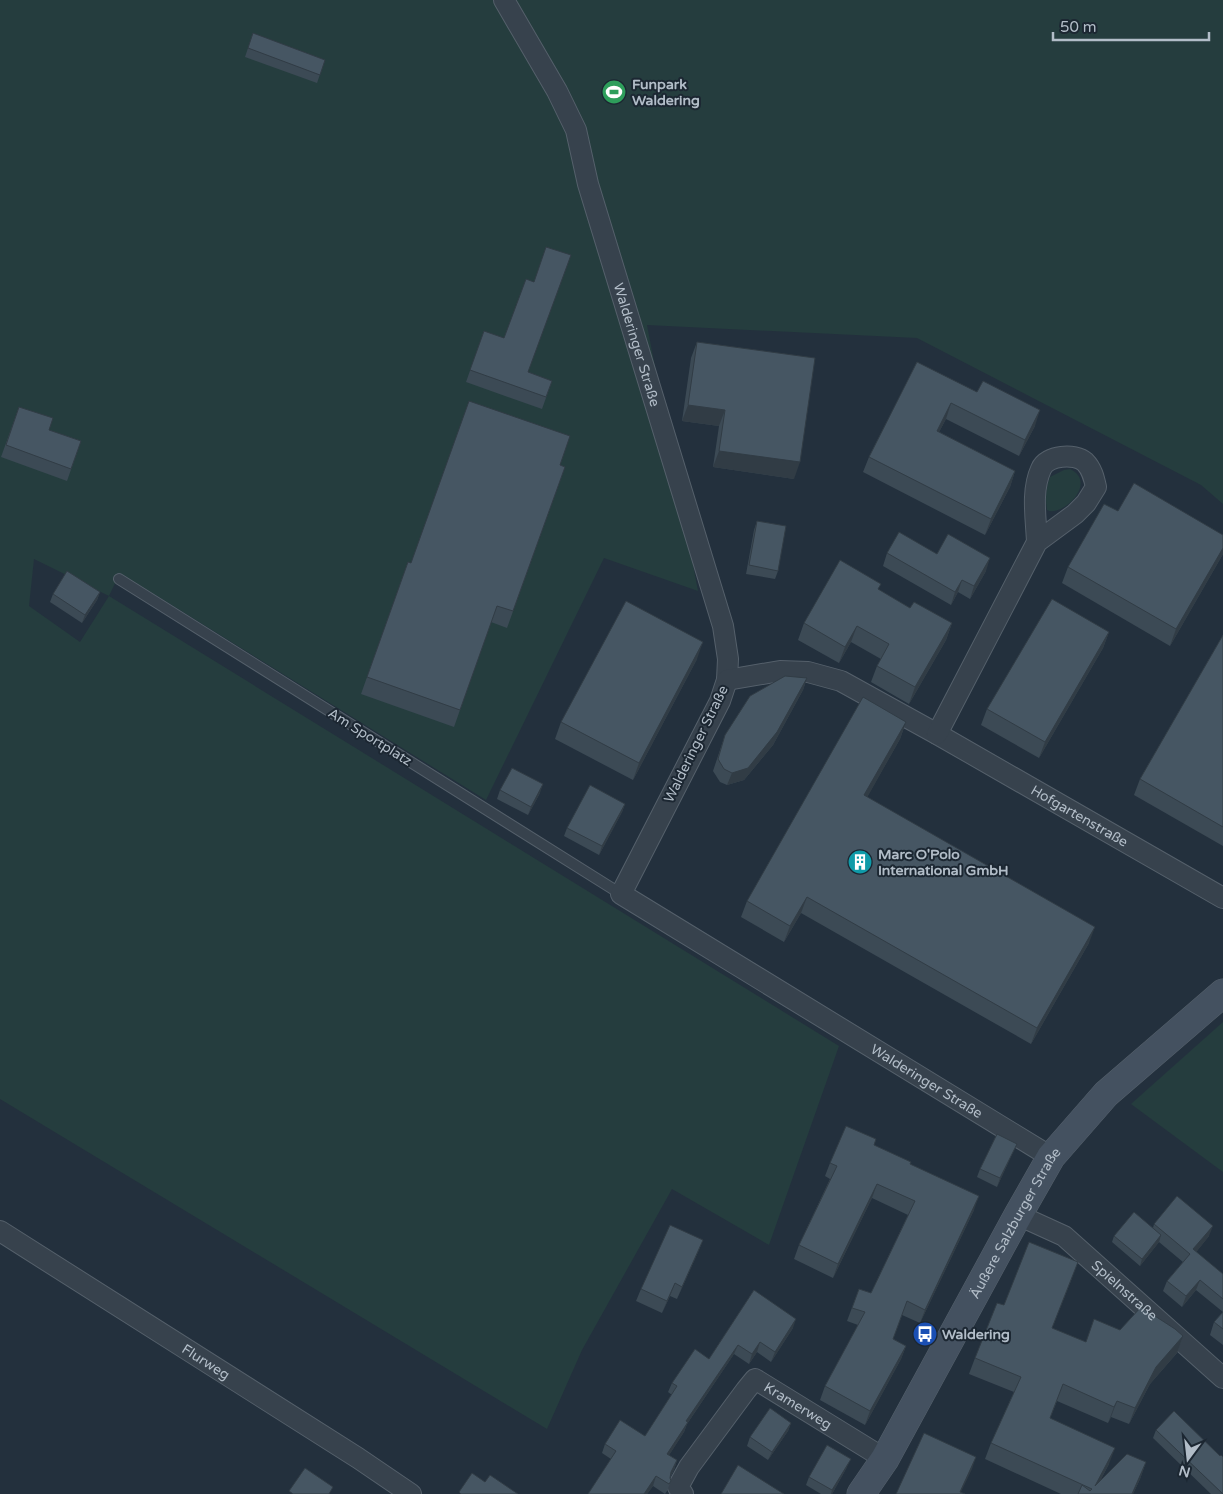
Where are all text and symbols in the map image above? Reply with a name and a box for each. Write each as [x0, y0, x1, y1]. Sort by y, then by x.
scale bar [1053, 10, 1209, 42]
text: 50 m [1060, 18, 1097, 36]
place label: Funpark Waldering [632, 76, 700, 109]
sports icon: Funpark Waldering [601, 79, 627, 105]
street label: Walderinger Straße [610, 281, 664, 409]
street label: Walderinger Straße [660, 683, 732, 805]
street label: Am Sportplatz [325, 704, 415, 770]
street label: Hofgartenstraße [1028, 781, 1131, 850]
place label: Marc O'Polo International GmbH [878, 846, 1009, 879]
building icon: Marc O'Polo International GmbH [847, 849, 873, 875]
street label: Walderinger Straße [868, 1040, 986, 1122]
street label: Äußere Salzburger Straße [966, 1144, 1064, 1301]
street label: Spielnstraße [1088, 1256, 1161, 1324]
bus stop icon: Waldering [912, 1321, 938, 1347]
place label: Waldering [942, 1326, 1010, 1343]
street label: Flurweg [179, 1340, 233, 1383]
street label: Kramerweg [761, 1378, 835, 1433]
north arrow [1163, 1434, 1213, 1484]
text: N [1177, 1461, 1192, 1481]

